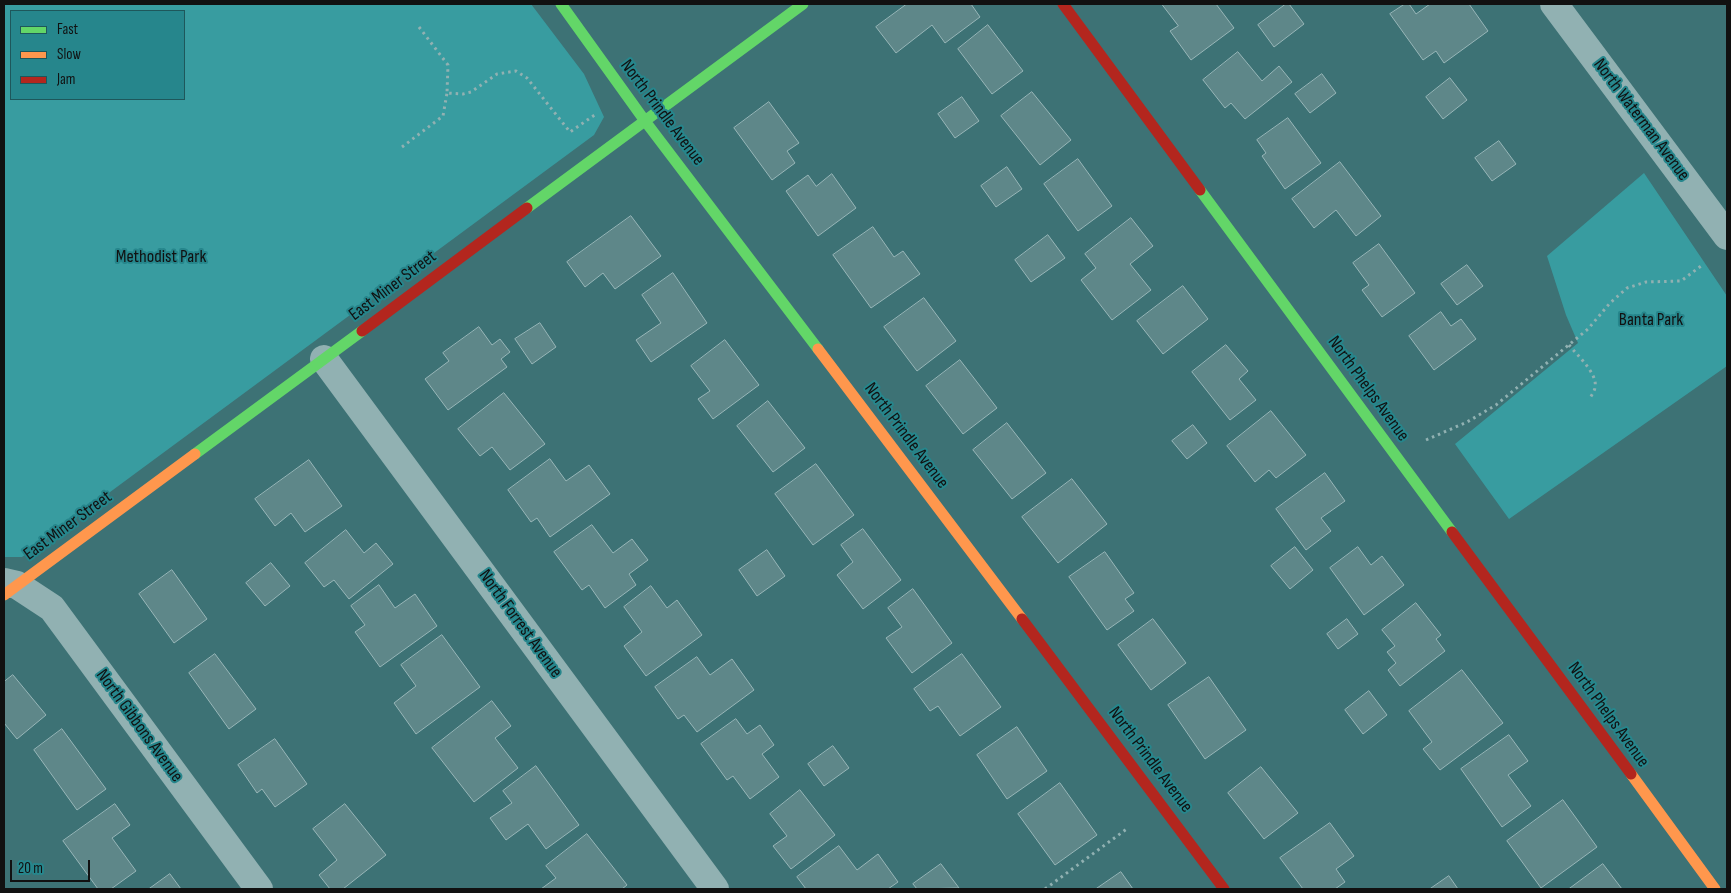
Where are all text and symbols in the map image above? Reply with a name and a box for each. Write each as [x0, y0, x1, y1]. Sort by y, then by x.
legend [10, 10, 185, 100]
text: Fast [57, 20, 78, 39]
text: Slow [57, 45, 81, 64]
street label: North Waterman Avenue [1588, 55, 1694, 185]
street label: North Prindle Avenue [615, 56, 709, 170]
text: Jam [57, 70, 75, 89]
park label: Methodist Park [116, 246, 206, 268]
street label: East Miner Street [345, 246, 441, 326]
park label: Banta Park [1619, 309, 1683, 331]
street label: North Phelps Avenue [1323, 332, 1413, 446]
street label: North Prindle Avenue [859, 379, 953, 493]
street label: East Miner Street [20, 487, 116, 565]
street label: North Forrest Avenue [474, 566, 566, 682]
street label: North Phelps Avenue [1563, 658, 1653, 772]
street label: North Gibbons Avenue [91, 665, 187, 787]
street label: North Prindle Avenue [1103, 703, 1197, 817]
scale bar [12, 850, 92, 882]
text: 20 m [18, 859, 43, 878]

